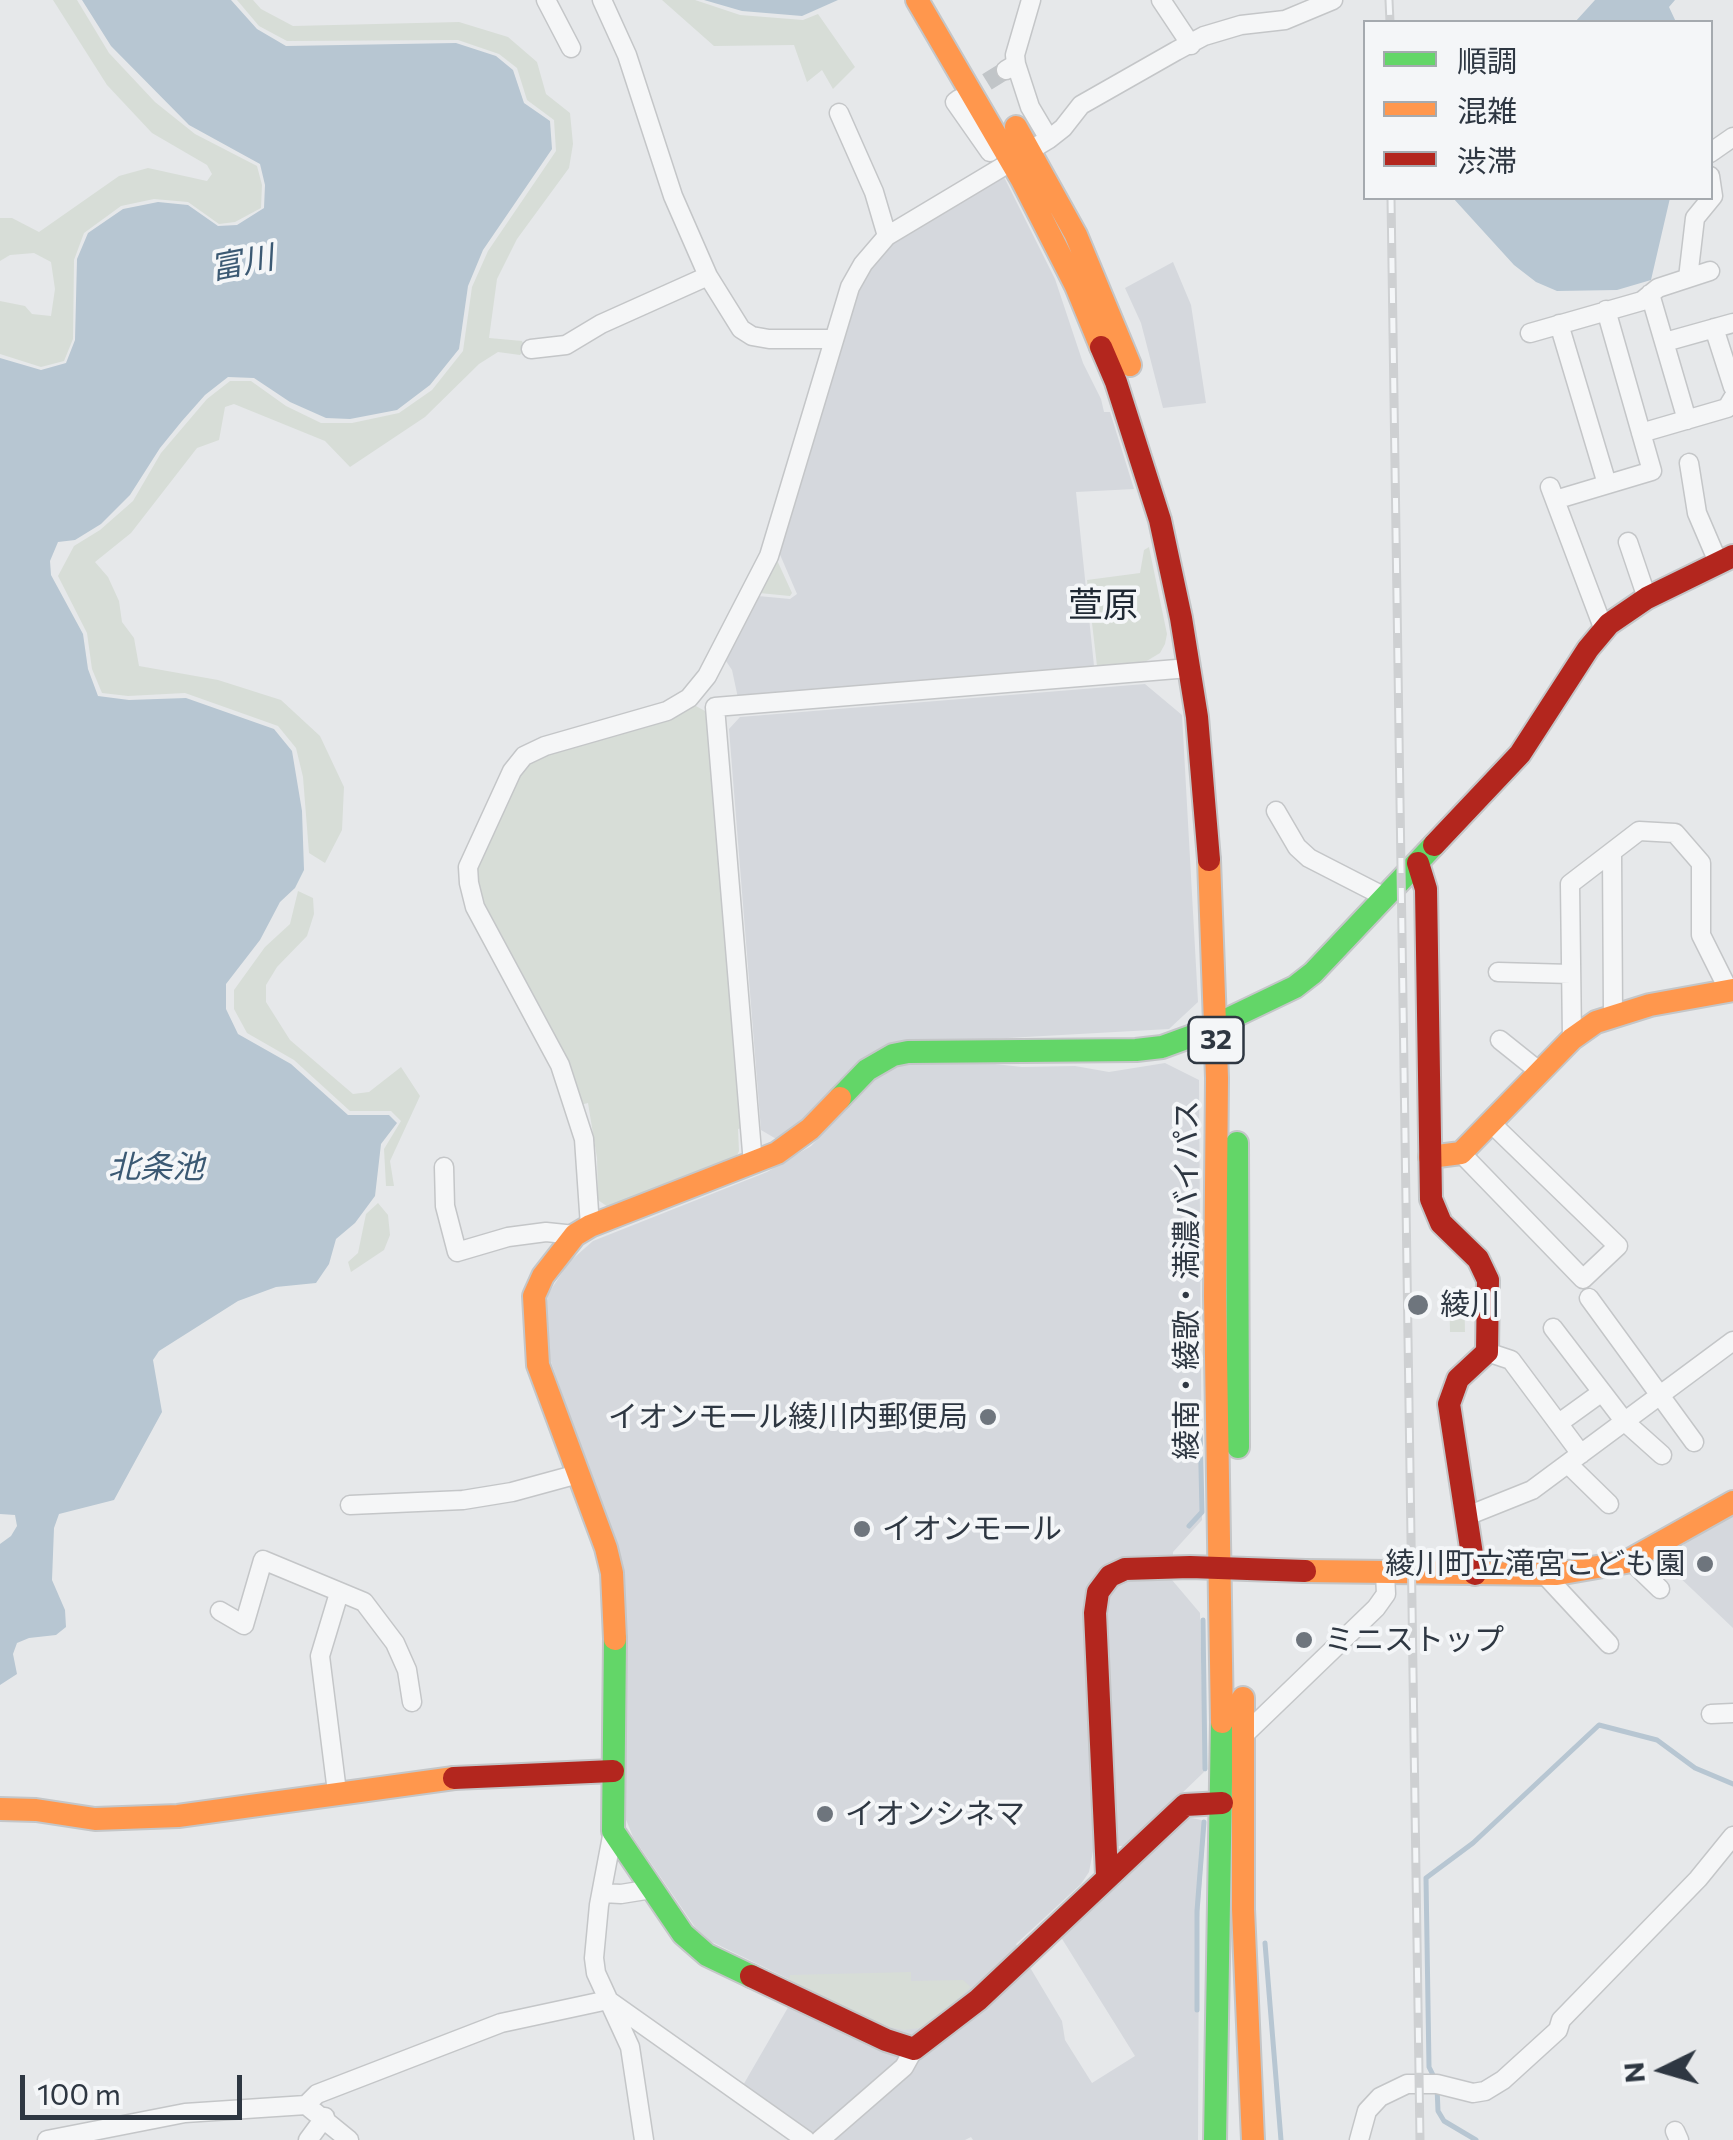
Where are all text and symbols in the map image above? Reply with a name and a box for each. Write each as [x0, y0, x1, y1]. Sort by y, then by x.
legend [1363, 20, 1713, 200]
text: 順調 [1457, 41, 1517, 78]
text: 混雑 [1457, 91, 1517, 128]
text: 渋滞 [1457, 141, 1517, 178]
water label: 富川 [207, 238, 277, 288]
district label: 萱原 [1068, 584, 1138, 626]
road number: 32 [1188, 1017, 1244, 1063]
street label: 綾南・綾歌・満濃バイパス [1169, 1100, 1205, 1460]
water label: 北条池 [108, 1148, 204, 1186]
place label: 綾川 [1440, 1287, 1500, 1323]
marker: 綾川 [1405, 1292, 1431, 1318]
place label: イオンモール綾川内郵便局 [608, 1399, 968, 1435]
marker: イオンモール綾川内郵便局 [977, 1406, 999, 1428]
place label: イオンモール [882, 1511, 1062, 1547]
marker: イオンモール [851, 1518, 873, 1540]
place label: 綾川町立滝宮こども園 [1385, 1546, 1685, 1582]
marker: 綾川町立滝宮こども園 [1694, 1553, 1716, 1575]
place label: ミニストップ [1324, 1622, 1504, 1658]
marker: ミニストップ [1293, 1629, 1315, 1651]
place label: イオンシネマ [845, 1796, 1025, 1832]
marker: イオンシネマ [814, 1803, 836, 1825]
north arrow [1613, 2020, 1713, 2120]
scale bar [25, 2055, 248, 2117]
text: N [1615, 2061, 1651, 2085]
text: 100 m [37, 2074, 121, 2111]

